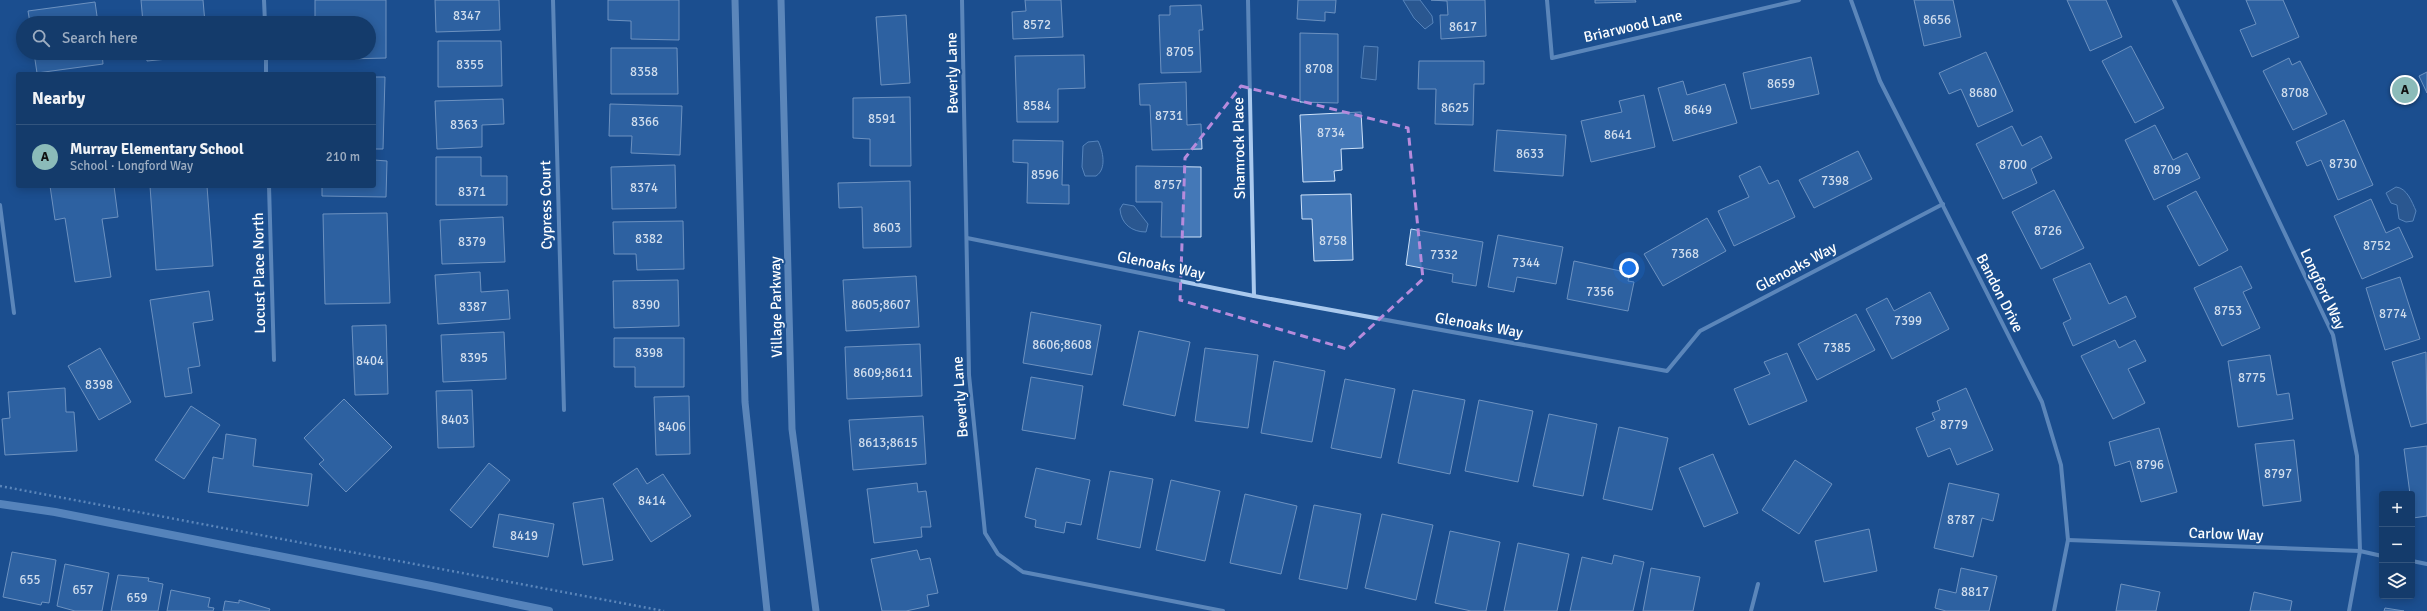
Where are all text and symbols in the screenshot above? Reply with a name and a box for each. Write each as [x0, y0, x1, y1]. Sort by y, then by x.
street label: Briarwood Lane [1582, 6, 1684, 46]
house number: 8347 [453, 8, 481, 24]
house number: 8656 [1923, 12, 1951, 28]
search box [16, 16, 376, 60]
house number: 8572 [1023, 17, 1051, 33]
house number: 8617 [1449, 19, 1477, 35]
icon: search [30, 27, 52, 49]
text: Search here [62, 29, 138, 47]
street label: Beverly Lane [942, 32, 962, 114]
house number: 8705 [1166, 44, 1194, 60]
house number: 8355 [456, 57, 484, 73]
house number: 8708 [1305, 61, 1333, 77]
house number: 8358 [630, 64, 658, 80]
pin: A [2392, 75, 2418, 105]
house number: 8659 [1767, 76, 1795, 92]
house number: 8680 [1969, 85, 1997, 101]
house number: 8708 [2281, 85, 2309, 101]
text: Nearby [32, 88, 85, 109]
street label: Shamrock Place [1229, 97, 1249, 199]
house number: 8584 [1023, 98, 1051, 114]
house number: 8625 [1441, 100, 1469, 116]
house number: 8649 [1684, 102, 1712, 118]
house number: 8731 [1155, 108, 1183, 124]
house number: 8591 [868, 111, 896, 127]
house number: 8366 [631, 114, 659, 130]
house number: 8363 [450, 117, 478, 133]
house number: 8734 [1317, 125, 1345, 141]
house number: 8641 [1604, 127, 1632, 143]
text: Murray Elementary School [70, 140, 244, 158]
house number: 8633 [1516, 146, 1544, 162]
text: A [41, 149, 49, 165]
text: 210 m [326, 149, 360, 165]
house number: 8730 [2329, 156, 2357, 172]
house number: 8700 [1999, 157, 2027, 173]
text: School · Longford Way [70, 158, 193, 174]
street label: Cypress Court [536, 160, 556, 250]
house number: 8709 [2153, 162, 2181, 178]
house number: 8596 [1031, 167, 1059, 183]
house number: 7398 [1821, 173, 1849, 189]
house number: 8757 [1154, 177, 1182, 193]
house number: 8374 [630, 180, 658, 196]
house number: 8371 [458, 184, 486, 200]
street label: Locust Place North [249, 212, 269, 334]
house number: 8603 [873, 220, 901, 236]
house number: 8726 [2034, 223, 2062, 239]
house number: 8382 [635, 231, 663, 247]
house number: 8758 [1319, 233, 1347, 249]
house number: 8379 [458, 234, 486, 250]
street label: Glenoaks Way [1752, 238, 1840, 296]
house number: 8752 [2363, 238, 2391, 254]
house number: 7368 [1671, 246, 1699, 262]
street label: Longford Way [2296, 246, 2350, 332]
street label: Glenoaks Way [1116, 247, 1206, 283]
house number: 7332 [1430, 247, 1458, 263]
street label: Bandon Drive [1973, 251, 2027, 335]
house number: 7344 [1512, 255, 1540, 271]
street label: Village Parkway [766, 256, 786, 358]
your location [1619, 258, 1639, 278]
house number: 7356 [1586, 284, 1614, 300]
house number: 8390 [632, 297, 660, 313]
house number: 8605;8607 [851, 297, 911, 313]
house number: 8387 [459, 299, 487, 315]
house number: 8753 [2214, 303, 2242, 319]
house number: 8774 [2379, 306, 2407, 322]
street label: Glenoaks Way [1434, 308, 1524, 342]
house number: 7399 [1894, 313, 1922, 329]
house number: 8606;8608 [1032, 337, 1092, 353]
house number: 7385 [1823, 340, 1851, 356]
house number: 8398 [635, 345, 663, 361]
house number: 8395 [460, 350, 488, 366]
house number: 8404 [356, 353, 384, 369]
street label: Beverly Lane [948, 356, 972, 438]
house number: 8609;8611 [853, 365, 913, 381]
house number: 8775 [2238, 370, 2266, 386]
house number: 8398 [85, 377, 113, 393]
house number: 8403 [441, 412, 469, 428]
house number: 8779 [1940, 417, 1968, 433]
house number: 8406 [658, 419, 686, 435]
house number: 8613;8615 [858, 435, 918, 451]
house number: 8796 [2136, 457, 2164, 473]
house number: 8797 [2264, 466, 2292, 482]
map controls [2379, 491, 2415, 599]
button: + [2379, 491, 2415, 527]
house number: 8414 [638, 493, 666, 509]
house number: 8787 [1947, 512, 1975, 528]
street label: Carlow Way [2188, 524, 2264, 544]
button: − [2379, 527, 2415, 563]
house number: 8419 [510, 528, 538, 544]
button: layers [2379, 563, 2415, 599]
house number: 655 [19, 572, 41, 588]
house number: 657 [72, 582, 94, 598]
house number: 8817 [1961, 584, 1989, 600]
house number: 659 [126, 590, 148, 606]

